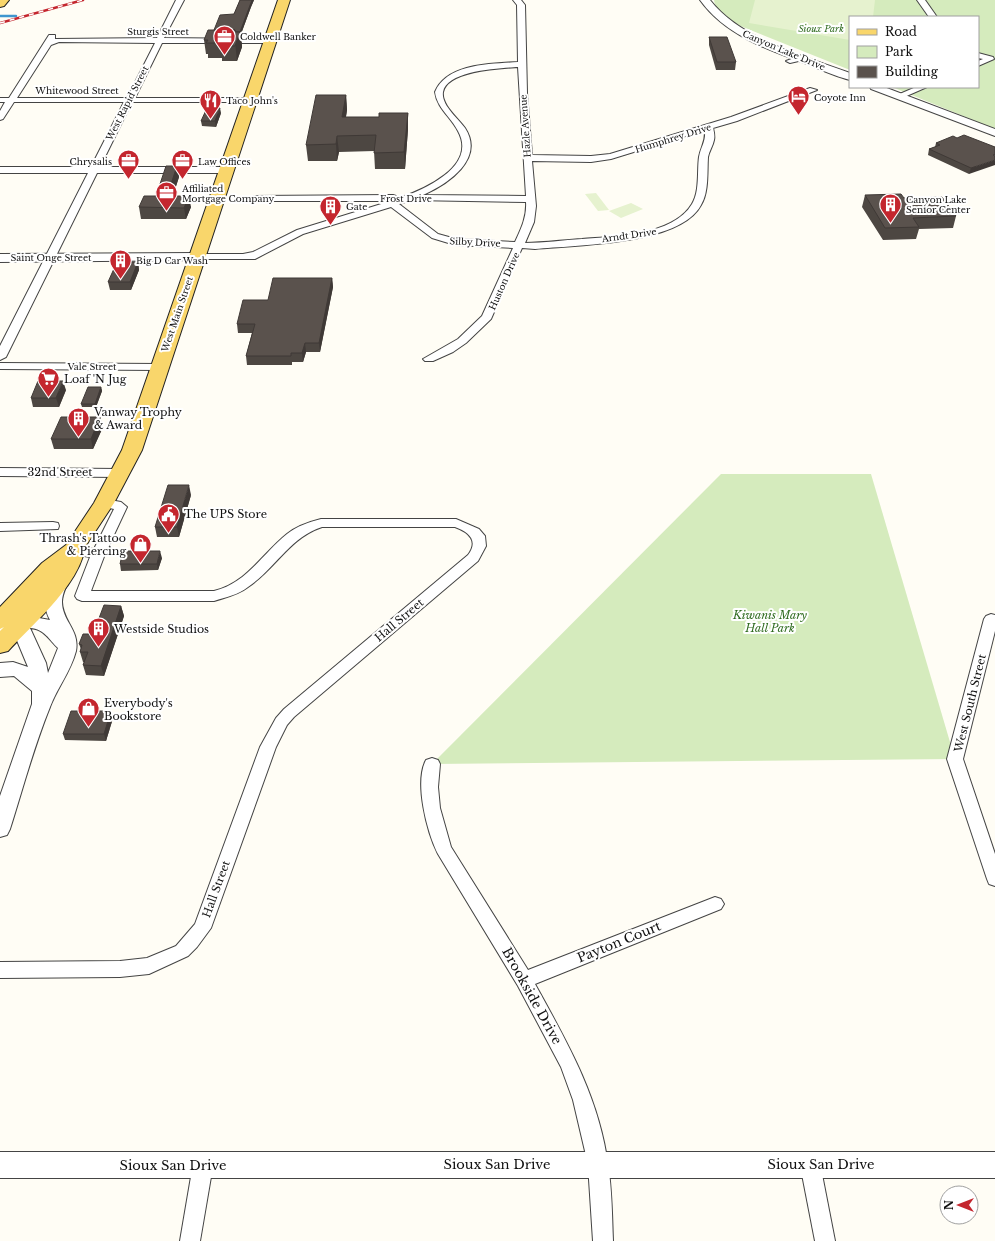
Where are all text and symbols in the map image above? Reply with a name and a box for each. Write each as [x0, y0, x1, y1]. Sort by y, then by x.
legend [849, 16, 979, 88]
office icon: Coldwell Banker [211, 23, 237, 56]
park label: Sioux Park [798, 23, 844, 34]
text: Road [885, 24, 917, 39]
street label: Sturgis Street [127, 26, 189, 37]
street label: Canyon Lake Drive [741, 28, 827, 72]
place label: Coldwell Banker [240, 31, 317, 42]
text: Park [885, 44, 913, 59]
street label: West Rapid Street [103, 63, 151, 143]
text: Building [885, 64, 939, 79]
hotel icon: Coyote Inn [786, 84, 812, 117]
street label: Whitewood Street [34, 85, 119, 96]
restaurant icon: Taco John's [198, 87, 224, 120]
place label: Coyote Inn [814, 92, 866, 103]
street label: Hazle Avenue [517, 94, 533, 158]
place label: Taco John's [226, 95, 278, 106]
street label: Humphrey Drive [634, 121, 712, 155]
office icon: Chrysalis [115, 148, 141, 181]
office icon: Law Offices [169, 148, 195, 181]
place label: Chrysalis [70, 156, 112, 167]
place label: Law Offices [198, 156, 251, 167]
office icon: Affiliated Mortgage Company [153, 180, 179, 213]
place label: Affiliated Mortgage Company [181, 183, 274, 204]
building icon: Canyon Lake Senior Center [877, 191, 903, 224]
building icon: Gate [318, 193, 344, 226]
street label: Frost Drive [380, 193, 432, 204]
place label: Canyon Lake Senior Center [906, 194, 971, 215]
place label: Gate [346, 201, 367, 212]
street label: Arndt Drive [600, 226, 657, 244]
street label: Silby Drive [449, 235, 501, 249]
building icon: Big D Car Wash [107, 247, 133, 280]
street label: Huston Drive [486, 250, 522, 312]
street label: Saint Onge Street [11, 252, 92, 263]
place label: Big D Car Wash [136, 255, 208, 266]
street label: West Main Street [159, 274, 195, 354]
street label: Vale Street [67, 361, 117, 372]
supermarket icon: Loaf 'N Jug [36, 366, 62, 399]
place label: Loaf 'N Jug [64, 372, 127, 386]
building icon: Vanway Trophy & Award [65, 405, 91, 438]
place label: Vanway Trophy & Award [93, 405, 182, 432]
street label: 32nd Street [28, 465, 93, 479]
public building icon: The UPS Store [156, 501, 182, 534]
place label: The UPS Store [184, 507, 267, 521]
place label: Thrash's Tattoo & Piercing [39, 531, 126, 558]
shop icon: Thrash's Tattoo & Piercing [128, 531, 154, 564]
street label: Hall Street [372, 595, 427, 645]
park label: Kiwanis Mary Hall Park [732, 608, 807, 635]
building icon: Westside Studios [85, 616, 111, 649]
place label: Westside Studios [113, 622, 209, 636]
street label: West South Street [951, 652, 989, 754]
shop icon: Everybody's Bookstore [76, 696, 102, 729]
place label: Everybody's Bookstore [104, 696, 173, 723]
street label: Hall Street [199, 858, 233, 919]
street label: Payton Court [575, 917, 663, 967]
street label: Brookside Drive [498, 944, 566, 1048]
street label: Sioux San Drive [444, 1156, 550, 1173]
street label: Sioux San Drive [768, 1156, 874, 1173]
street label: Sioux San Drive [120, 1157, 226, 1174]
north arrow [939, 1185, 979, 1225]
text: N [942, 1199, 956, 1210]

